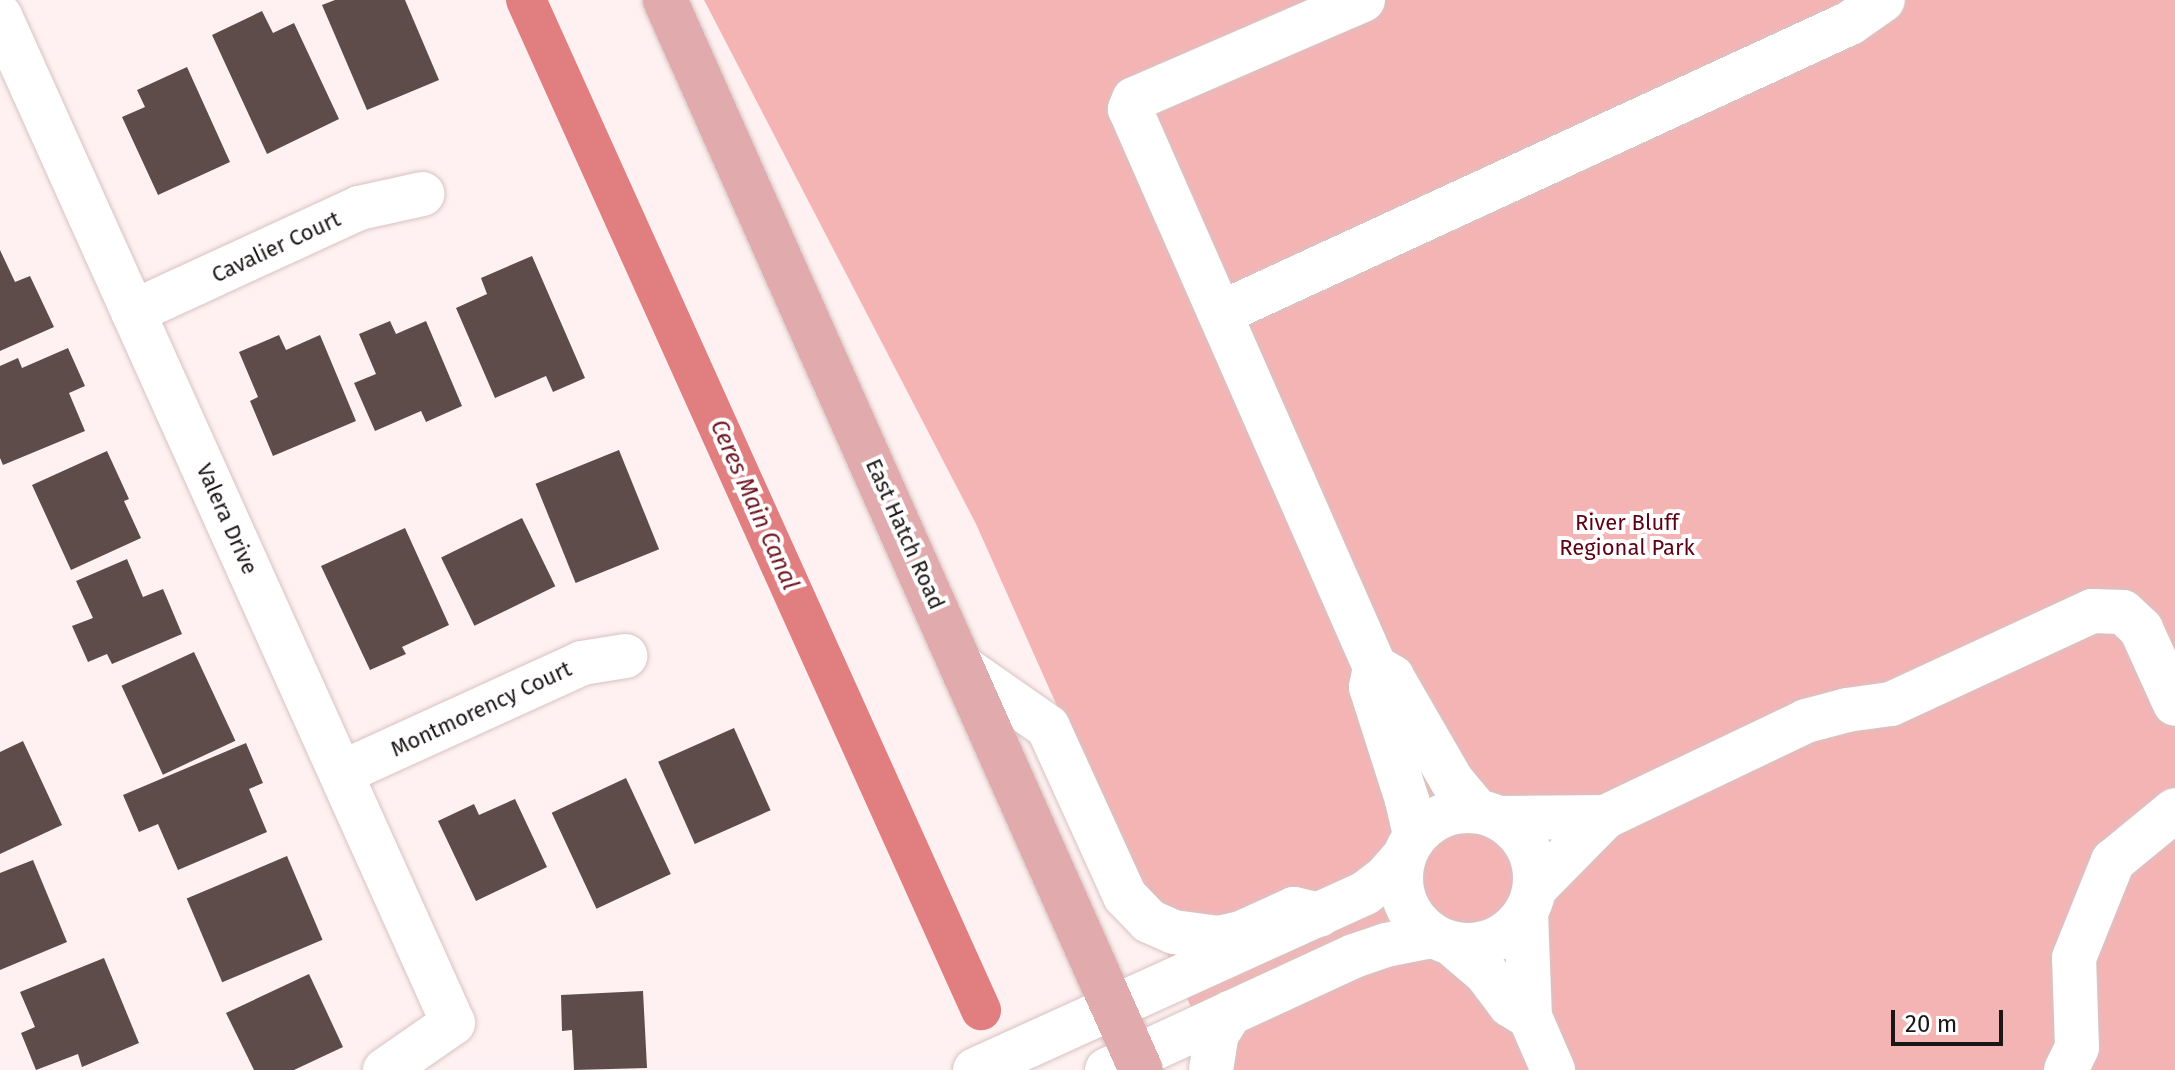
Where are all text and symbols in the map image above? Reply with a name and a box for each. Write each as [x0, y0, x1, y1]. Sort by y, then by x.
street label: Cavalier Court [207, 206, 345, 288]
water label: Ceres Main Canal [704, 415, 804, 595]
street label: East Hatch Road [860, 455, 950, 613]
street label: Valera Drive [191, 459, 263, 579]
park label: River Bluff Regional Park [1559, 509, 1695, 560]
street label: Montmorency Court [386, 656, 576, 762]
scale bar [1895, 994, 2007, 1044]
text: 20 m [1905, 1010, 1957, 1038]

